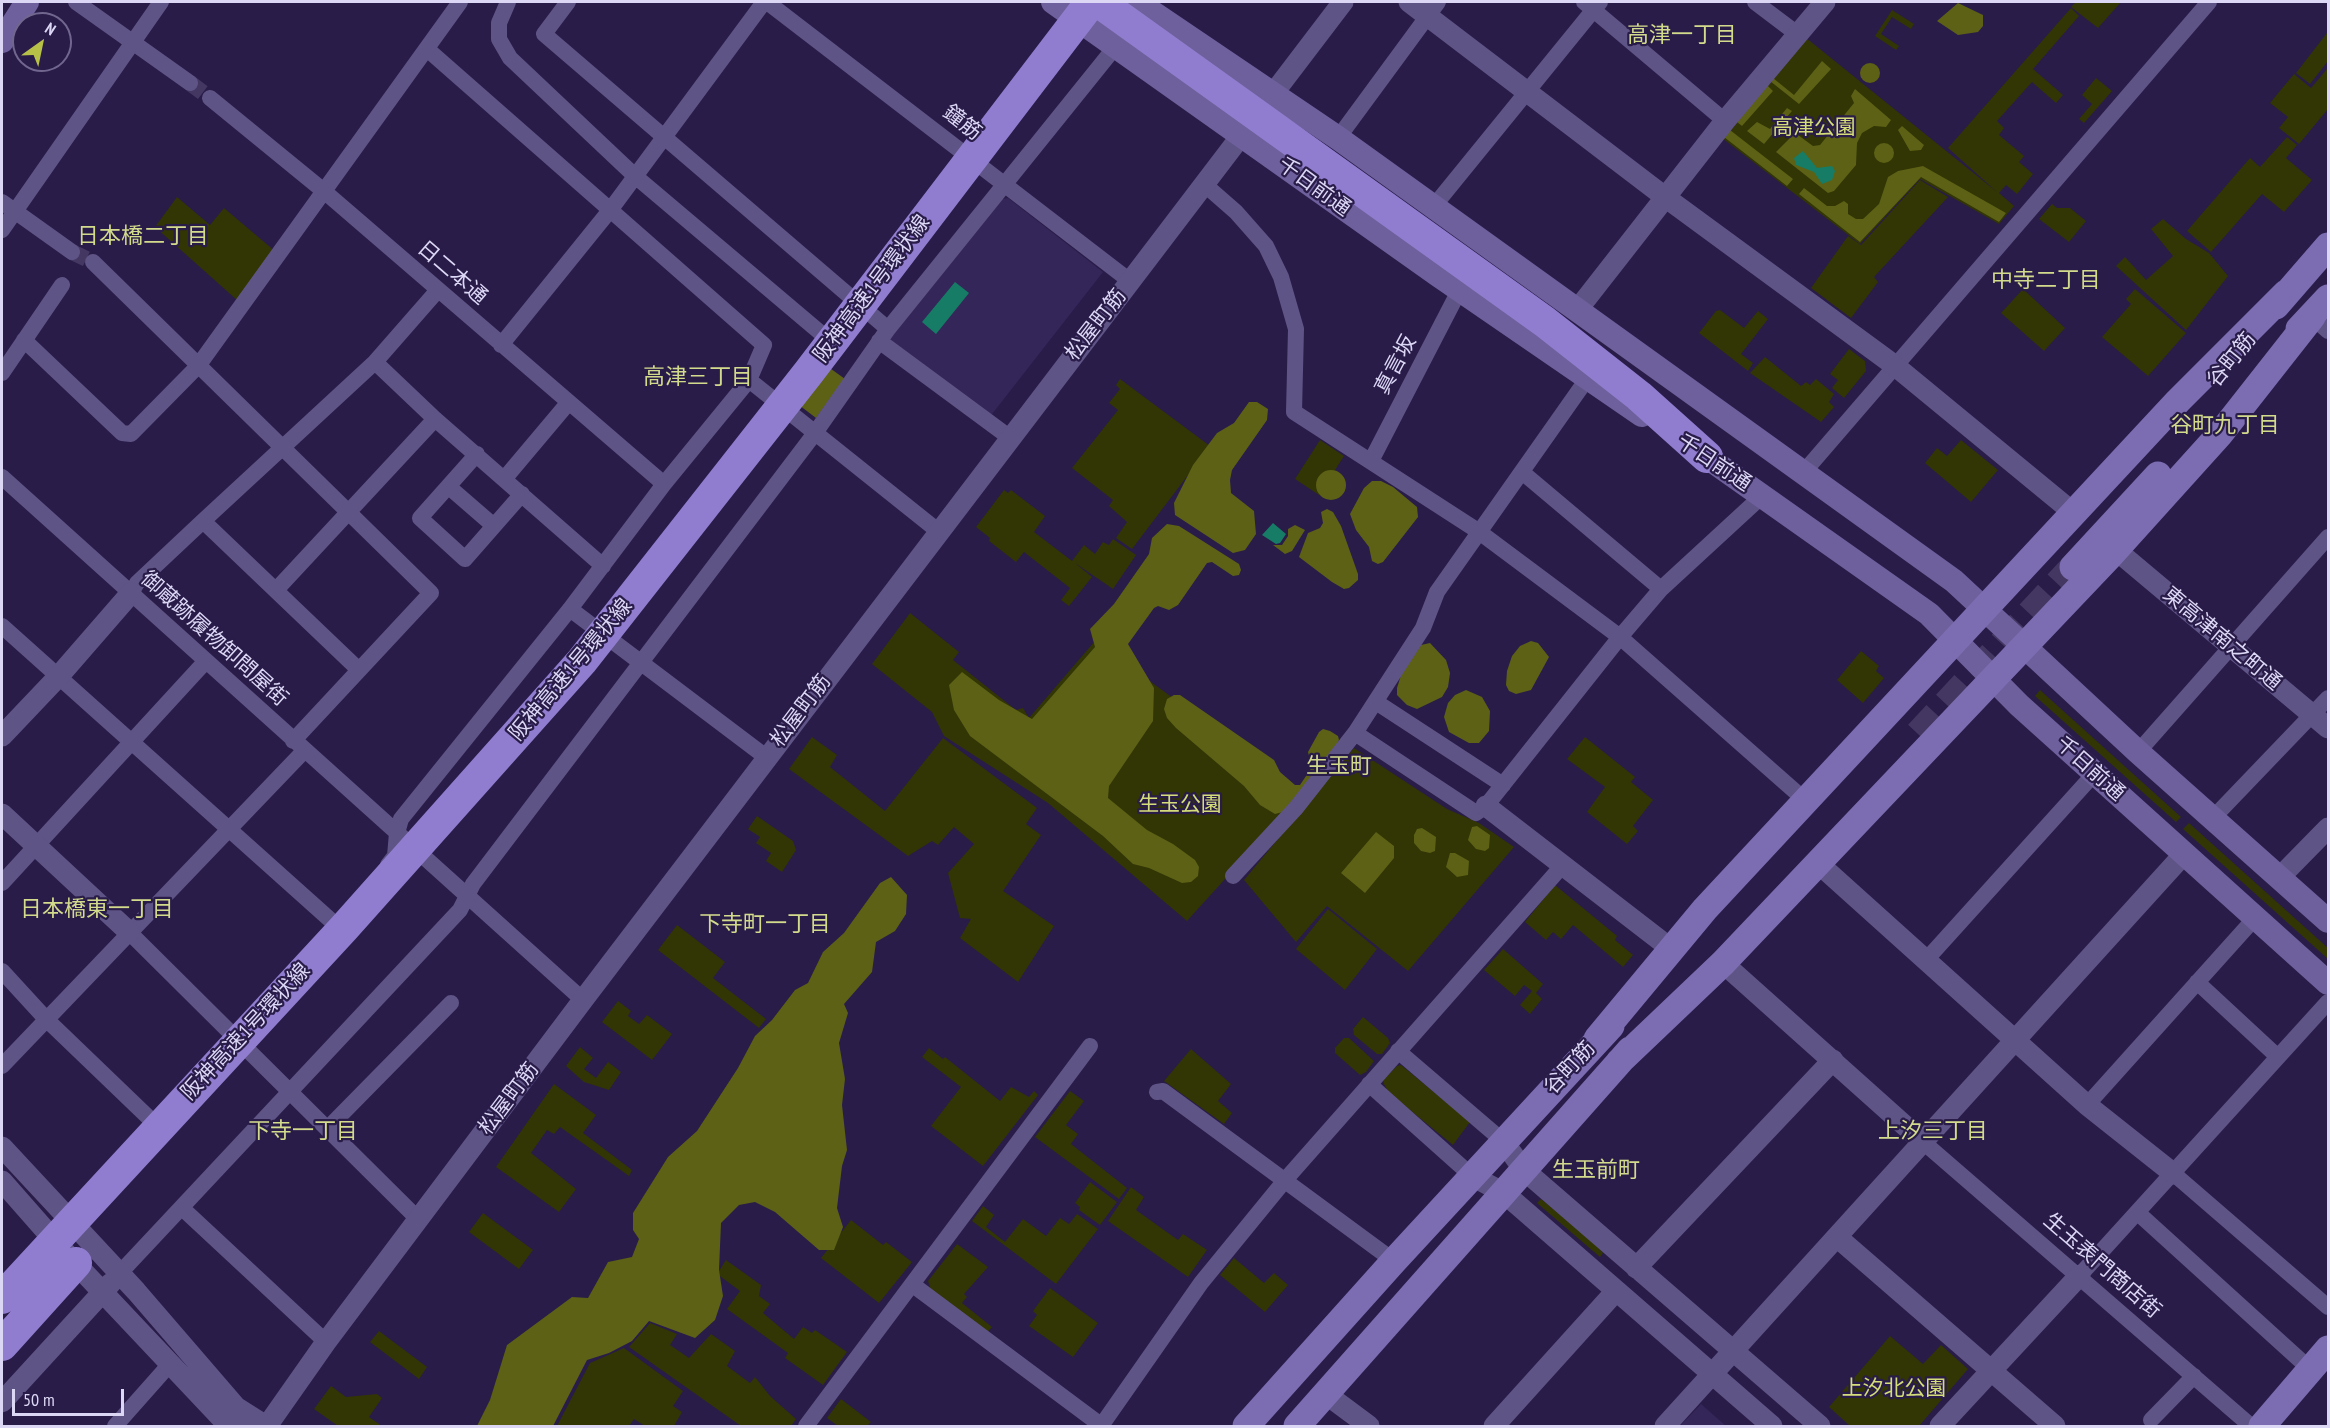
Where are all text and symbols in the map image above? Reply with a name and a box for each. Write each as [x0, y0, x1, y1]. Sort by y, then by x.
north arrow [12, 12, 72, 72]
text: N [42, 18, 60, 39]
district label: 高津一丁目 [1627, 23, 1737, 49]
street label: 鐘筋 [938, 100, 986, 146]
park label: 高津公園 [1772, 115, 1856, 141]
street label: 千日前通 [1273, 152, 1355, 222]
street label: 阪神高速1号環状線 [809, 211, 935, 367]
district label: 日本橋二丁目 [77, 224, 209, 250]
street label: 日二本通 [412, 236, 492, 310]
district label: 中寺二丁目 [1991, 268, 2101, 294]
street label: 松屋町筋 [1060, 284, 1132, 366]
street label: 谷町筋 [2202, 328, 2262, 392]
street label: 真言坂 [1370, 331, 1422, 399]
district label: 高津三丁目 [643, 365, 753, 391]
district label: 谷町九丁目 [2170, 413, 2280, 439]
street label: 千日前通 [1672, 429, 1756, 497]
street label: 御蔵跡履物卸問屋街 [135, 566, 293, 712]
street label: 東高津南之町通 [2158, 582, 2286, 696]
street label: 阪神高速1号環状線 [504, 594, 638, 746]
street label: 松屋町筋 [766, 670, 836, 752]
street label: 千日前通 [2050, 732, 2130, 806]
district label: 生玉町 [1306, 754, 1372, 780]
park label: 生玉公園 [1138, 792, 1222, 818]
district label: 日本橋東一丁目 [20, 897, 174, 923]
district label: 下寺町一丁目 [699, 912, 831, 938]
street label: 阪神高速1号環状線 [176, 959, 316, 1105]
street label: 谷町筋 [1539, 1036, 1601, 1100]
street label: 松屋町筋 [474, 1058, 544, 1140]
district label: 下寺一丁目 [248, 1119, 358, 1145]
district label: 上汐三丁目 [1878, 1119, 1988, 1145]
district label: 生玉前町 [1552, 1158, 1640, 1184]
street label: 生玉表門商店街 [2038, 1208, 2166, 1324]
park label: 上汐北公園 [1842, 1376, 1946, 1402]
scale bar [15, 1377, 128, 1415]
text: 50 m [23, 1388, 55, 1411]

